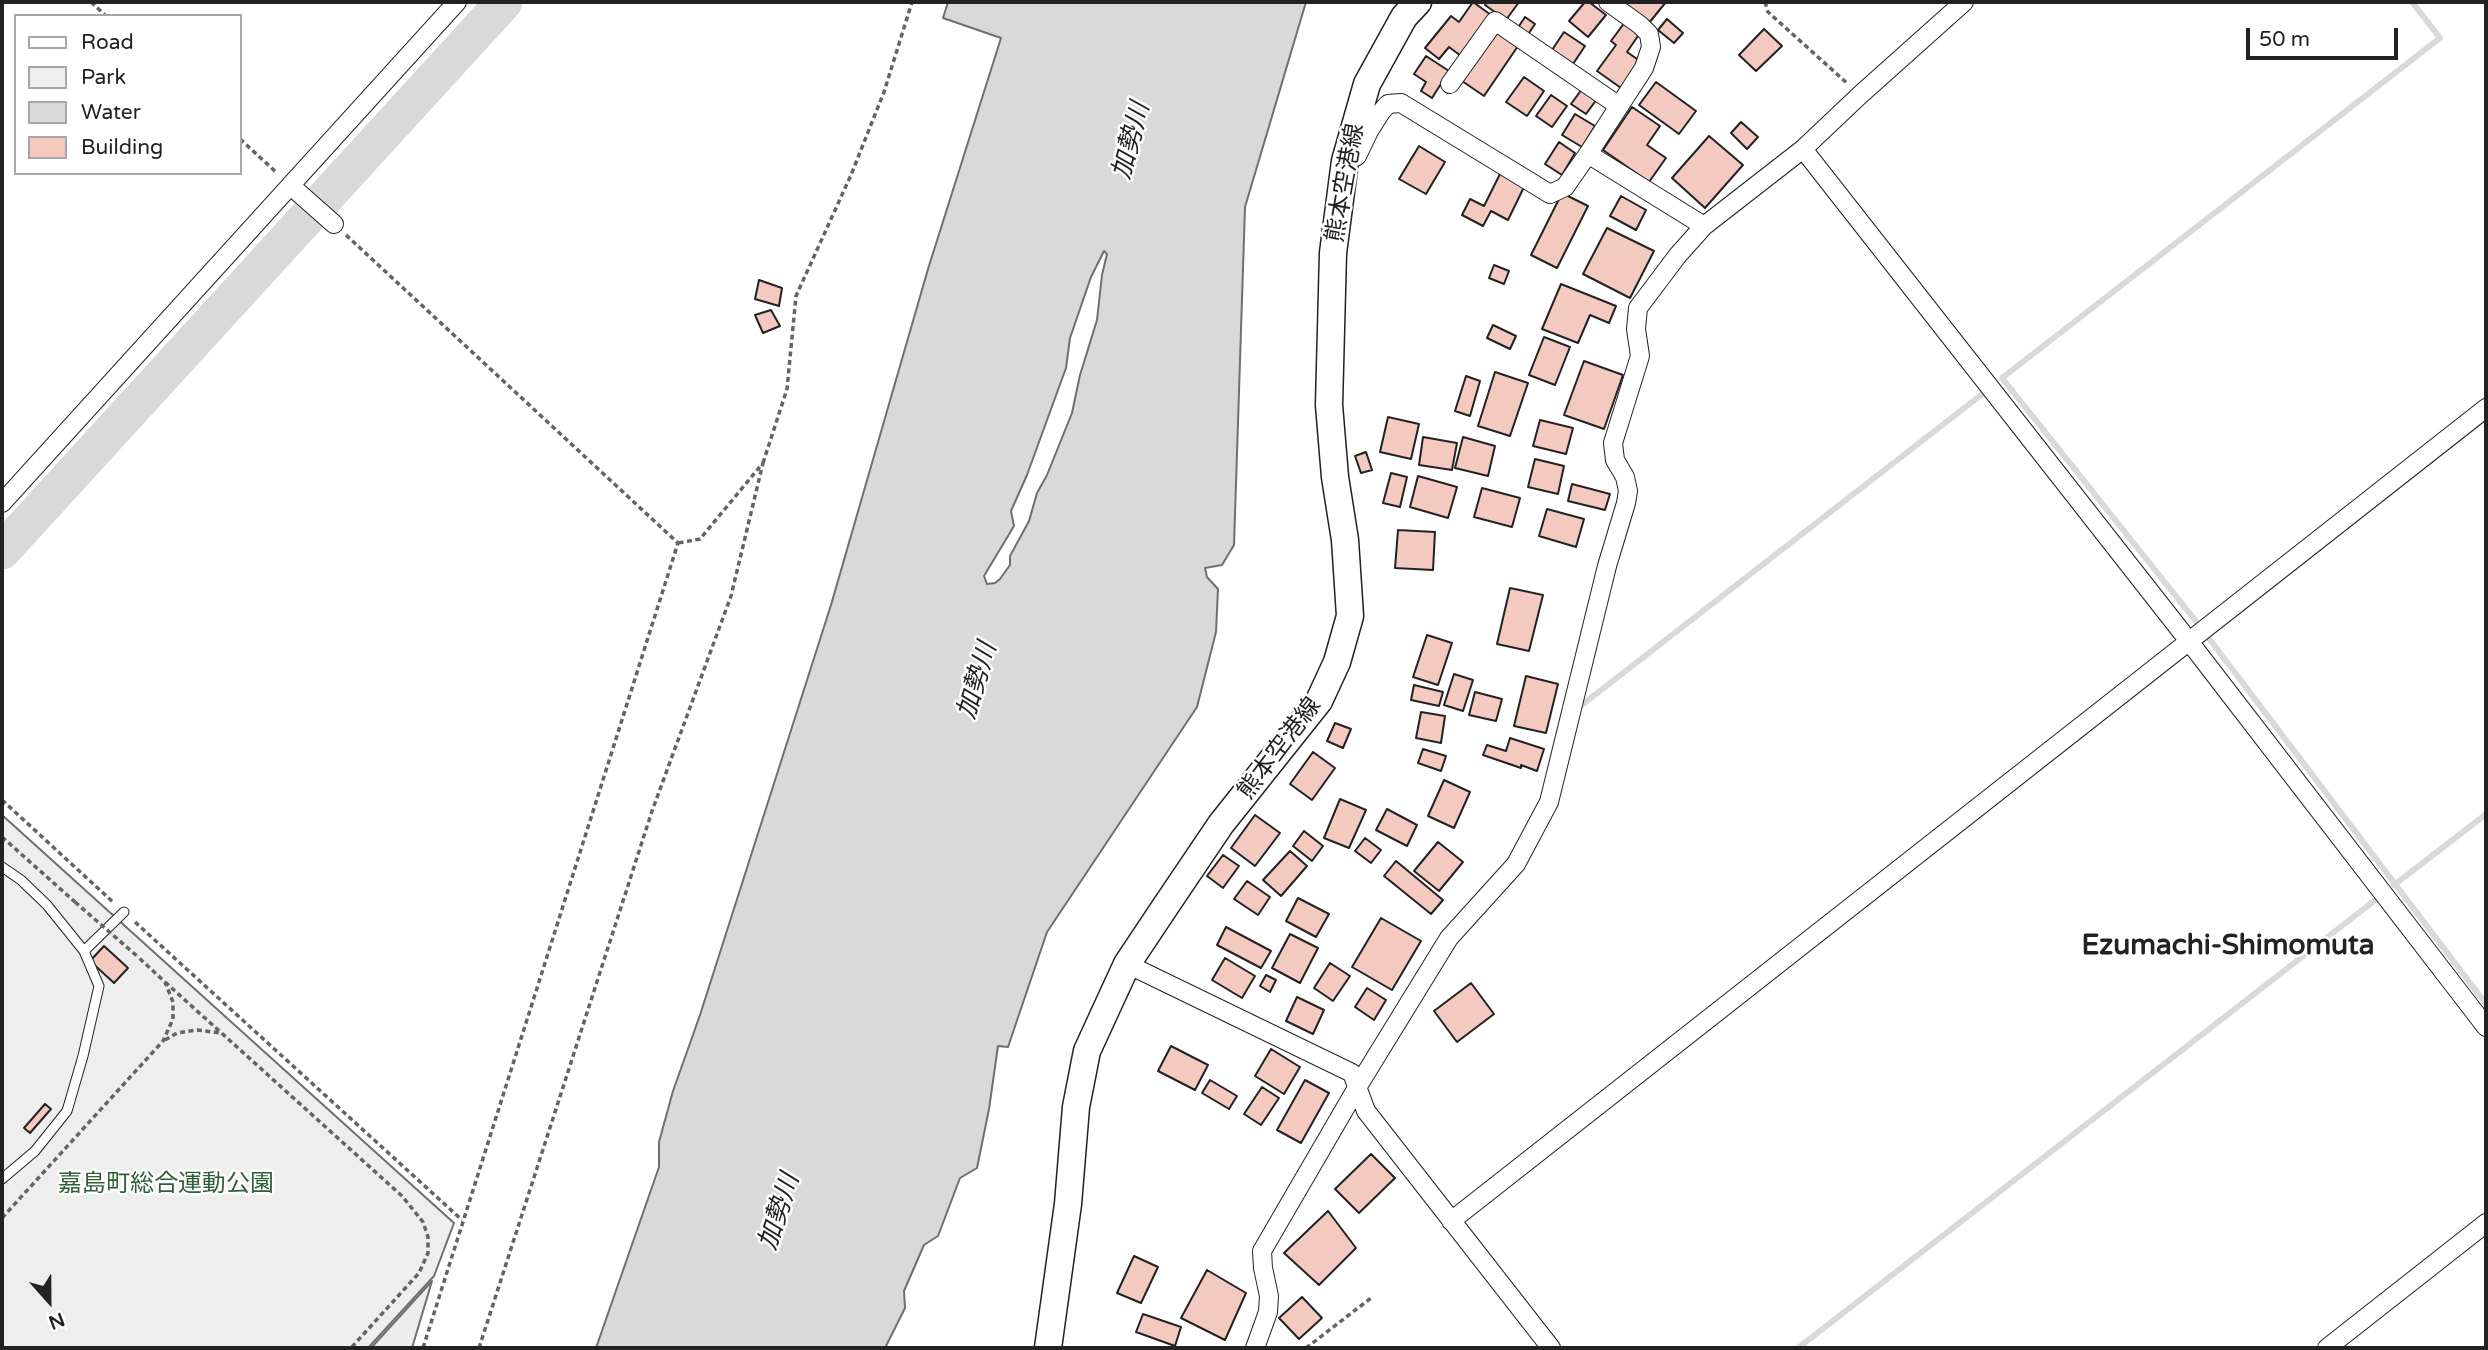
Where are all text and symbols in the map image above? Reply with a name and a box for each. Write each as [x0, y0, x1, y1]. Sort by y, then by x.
legend [14, 14, 242, 175]
scale bar [2250, 14, 2402, 58]
text: 50 m [2259, 27, 2310, 52]
text: Road [81, 30, 134, 55]
text: Park [81, 65, 126, 90]
water label: 加勢川 [1107, 99, 1157, 183]
text: Water [81, 100, 141, 125]
street label: 熊本空港線 [1321, 121, 1371, 245]
text: Building [81, 135, 163, 160]
water label: 加勢川 [952, 639, 1004, 723]
street label: 熊本空港線 [1232, 692, 1328, 806]
district label: Ezumachi-Shimomuta [2082, 930, 2374, 964]
water label: 加勢川 [753, 1170, 807, 1254]
park label: 嘉島町総合運動公園 [58, 1171, 274, 1199]
north arrow [14, 1266, 84, 1336]
text: N [45, 1308, 68, 1334]

